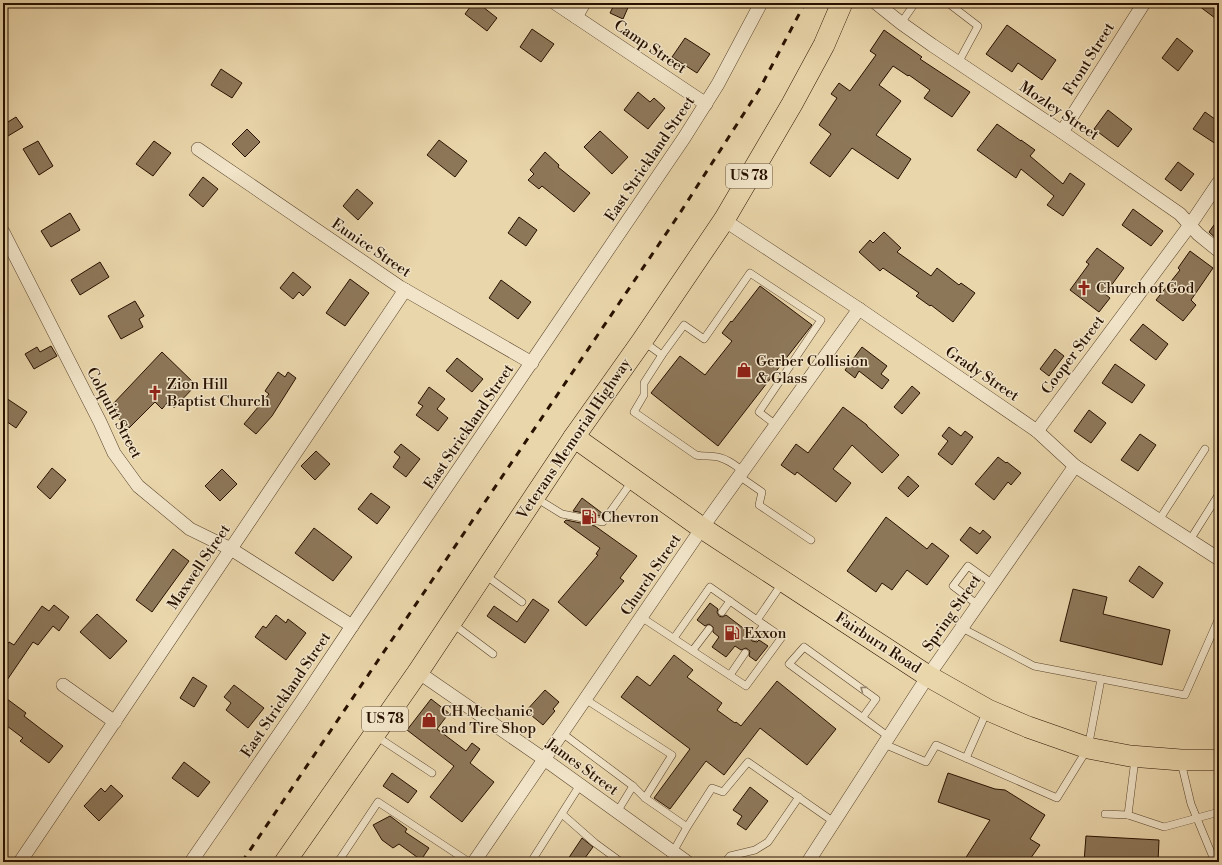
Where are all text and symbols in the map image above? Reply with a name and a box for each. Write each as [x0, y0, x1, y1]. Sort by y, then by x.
street label: Camp Street [610, 16, 690, 79]
street label: Front Street [1059, 18, 1119, 99]
street label: Mozley Street [1016, 77, 1103, 145]
street label: East Strickland Street [601, 92, 699, 225]
road number: US 78 [726, 164, 772, 188]
street label: Eunice Street [328, 214, 415, 282]
church icon: Church of God [1075, 279, 1093, 297]
place label: Church of God [1096, 279, 1195, 298]
street label: Cooper Street [1037, 311, 1109, 398]
street label: Grady Street [941, 342, 1023, 406]
place label: Gerber Collision & Glass [756, 352, 868, 388]
street label: Veterans Memorial Highway [512, 354, 636, 524]
street label: East Strickland Street [420, 360, 518, 493]
shop icon: Gerber Collision & Glass [735, 361, 753, 379]
street label: Colquitt Street [82, 364, 146, 462]
place label: Zion Hill Baptist Church [166, 375, 270, 411]
church icon: Zion Hill Baptist Church [146, 384, 164, 402]
fuel station icon: Chevron [580, 508, 598, 526]
place label: Chevron [601, 508, 659, 527]
street label: Maxwell Street [163, 520, 235, 613]
street label: Church Street [617, 530, 686, 619]
street label: Spring Street [919, 570, 986, 655]
street label: Fairburn Road [832, 608, 925, 678]
fuel station icon: Exxon [723, 624, 741, 642]
place label: Exxon [744, 624, 787, 643]
street label: East Strickland Street [237, 628, 335, 761]
one-way arrow [860, 687, 867, 694]
place label: CH Mechanic and Tire Shop [441, 702, 536, 738]
road number: US 78 [362, 707, 408, 731]
shop icon: CH Mechanic and Tire Shop [420, 711, 438, 729]
street label: James Street [541, 734, 623, 800]

